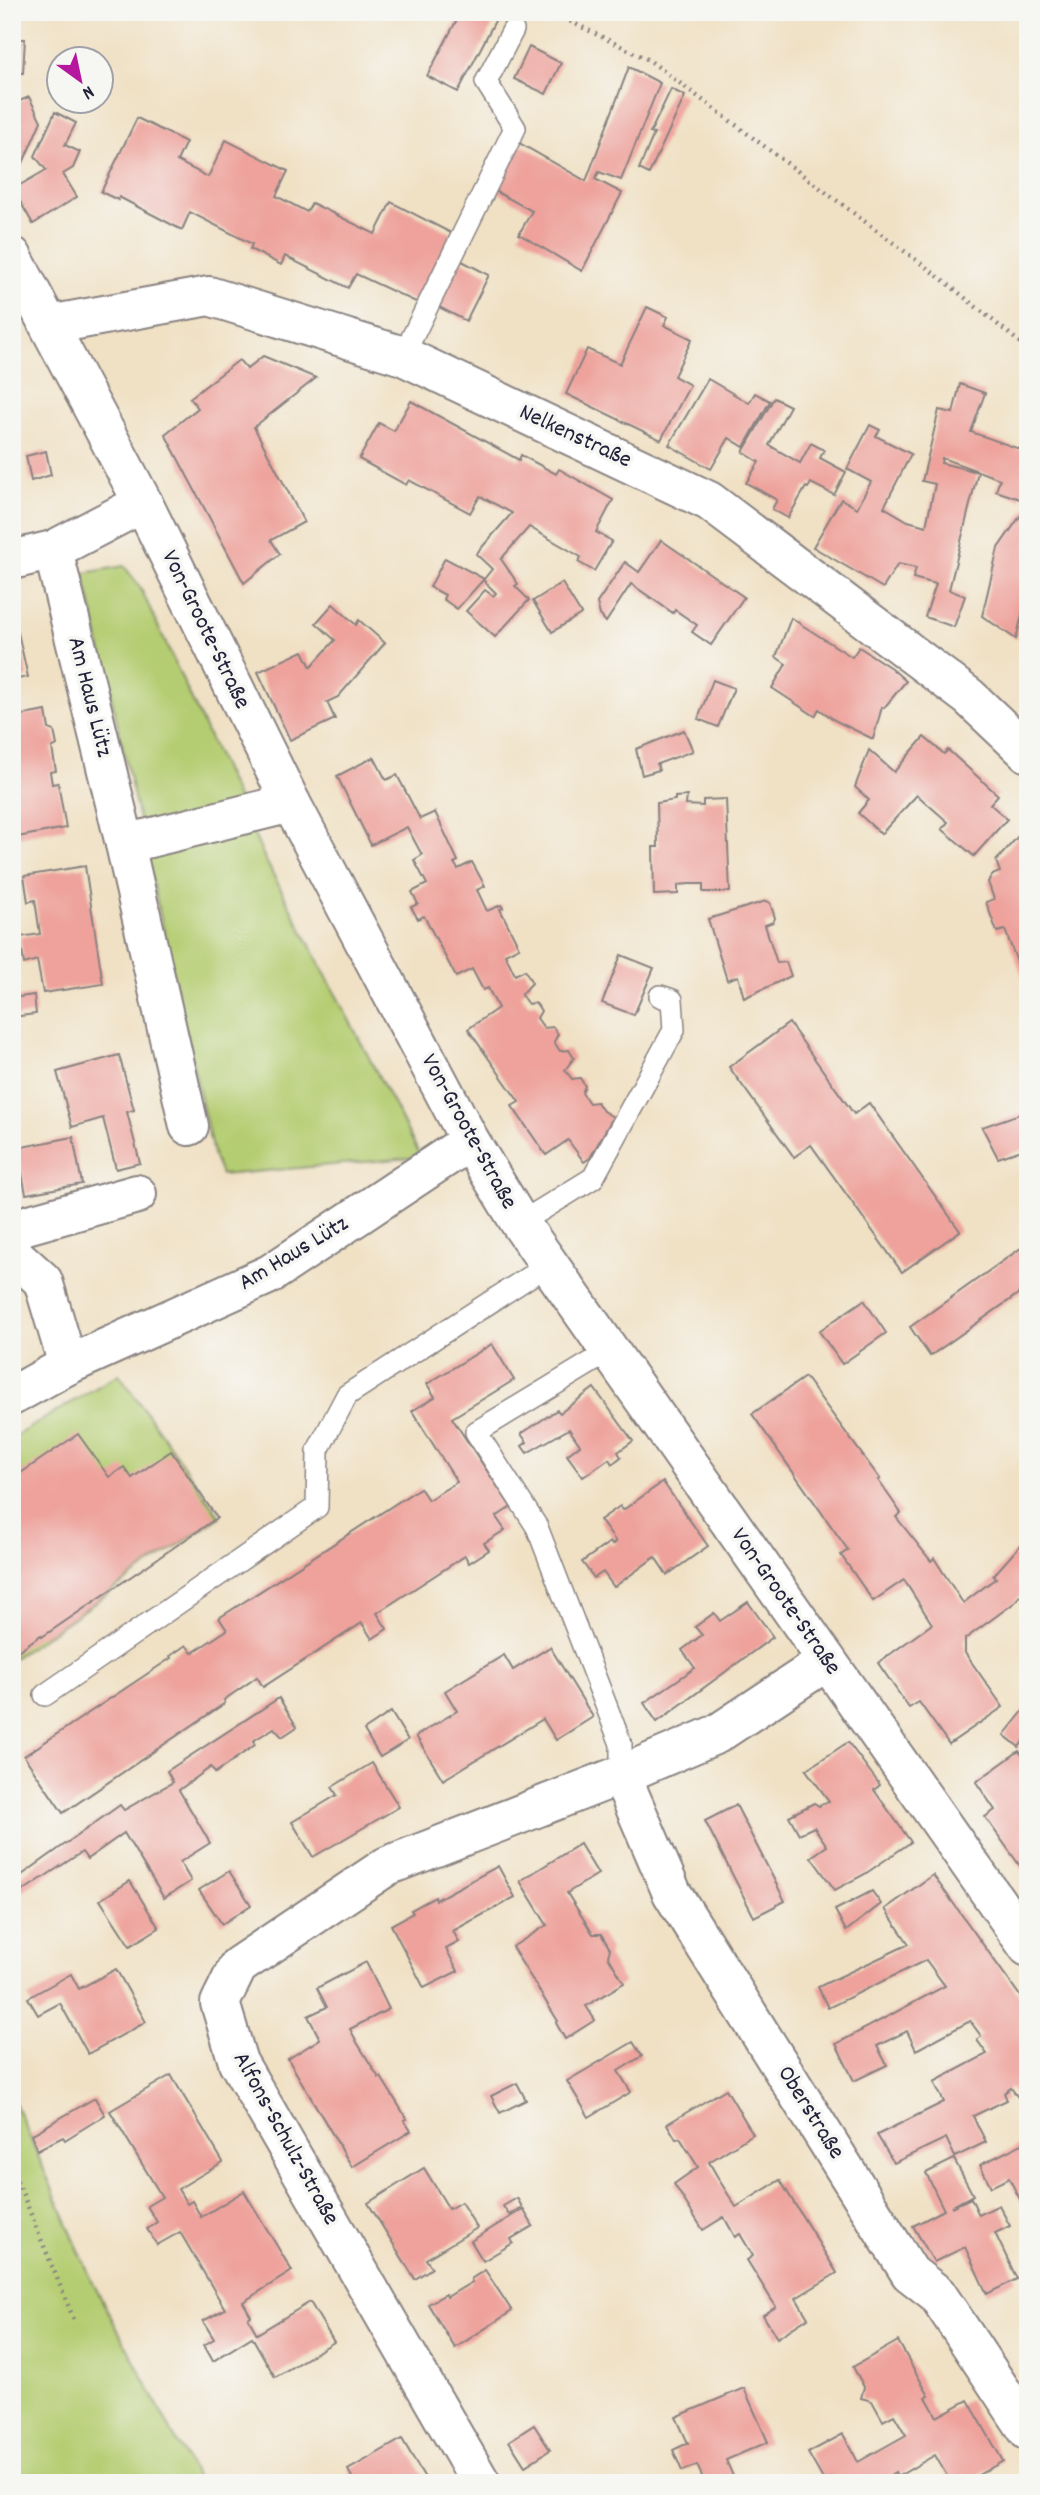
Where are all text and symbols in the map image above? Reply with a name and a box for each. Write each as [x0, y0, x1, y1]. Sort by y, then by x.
north arrow [46, 46, 116, 116]
text: N [76, 77, 99, 105]
street label: Nelkenstraße [513, 396, 637, 478]
street label: Von-Groote-Straße [152, 545, 258, 715]
street label: Am Haus Lütz [58, 633, 120, 761]
street label: Von-Groote-Straße [411, 1048, 525, 1216]
street label: Am Haus Lütz [233, 1208, 355, 1300]
street label: Von-Groote-Straße [721, 1521, 849, 1683]
street label: Alfons-Schulz-Straße [223, 2046, 347, 2232]
street label: Oberstraße [768, 2060, 852, 2166]

